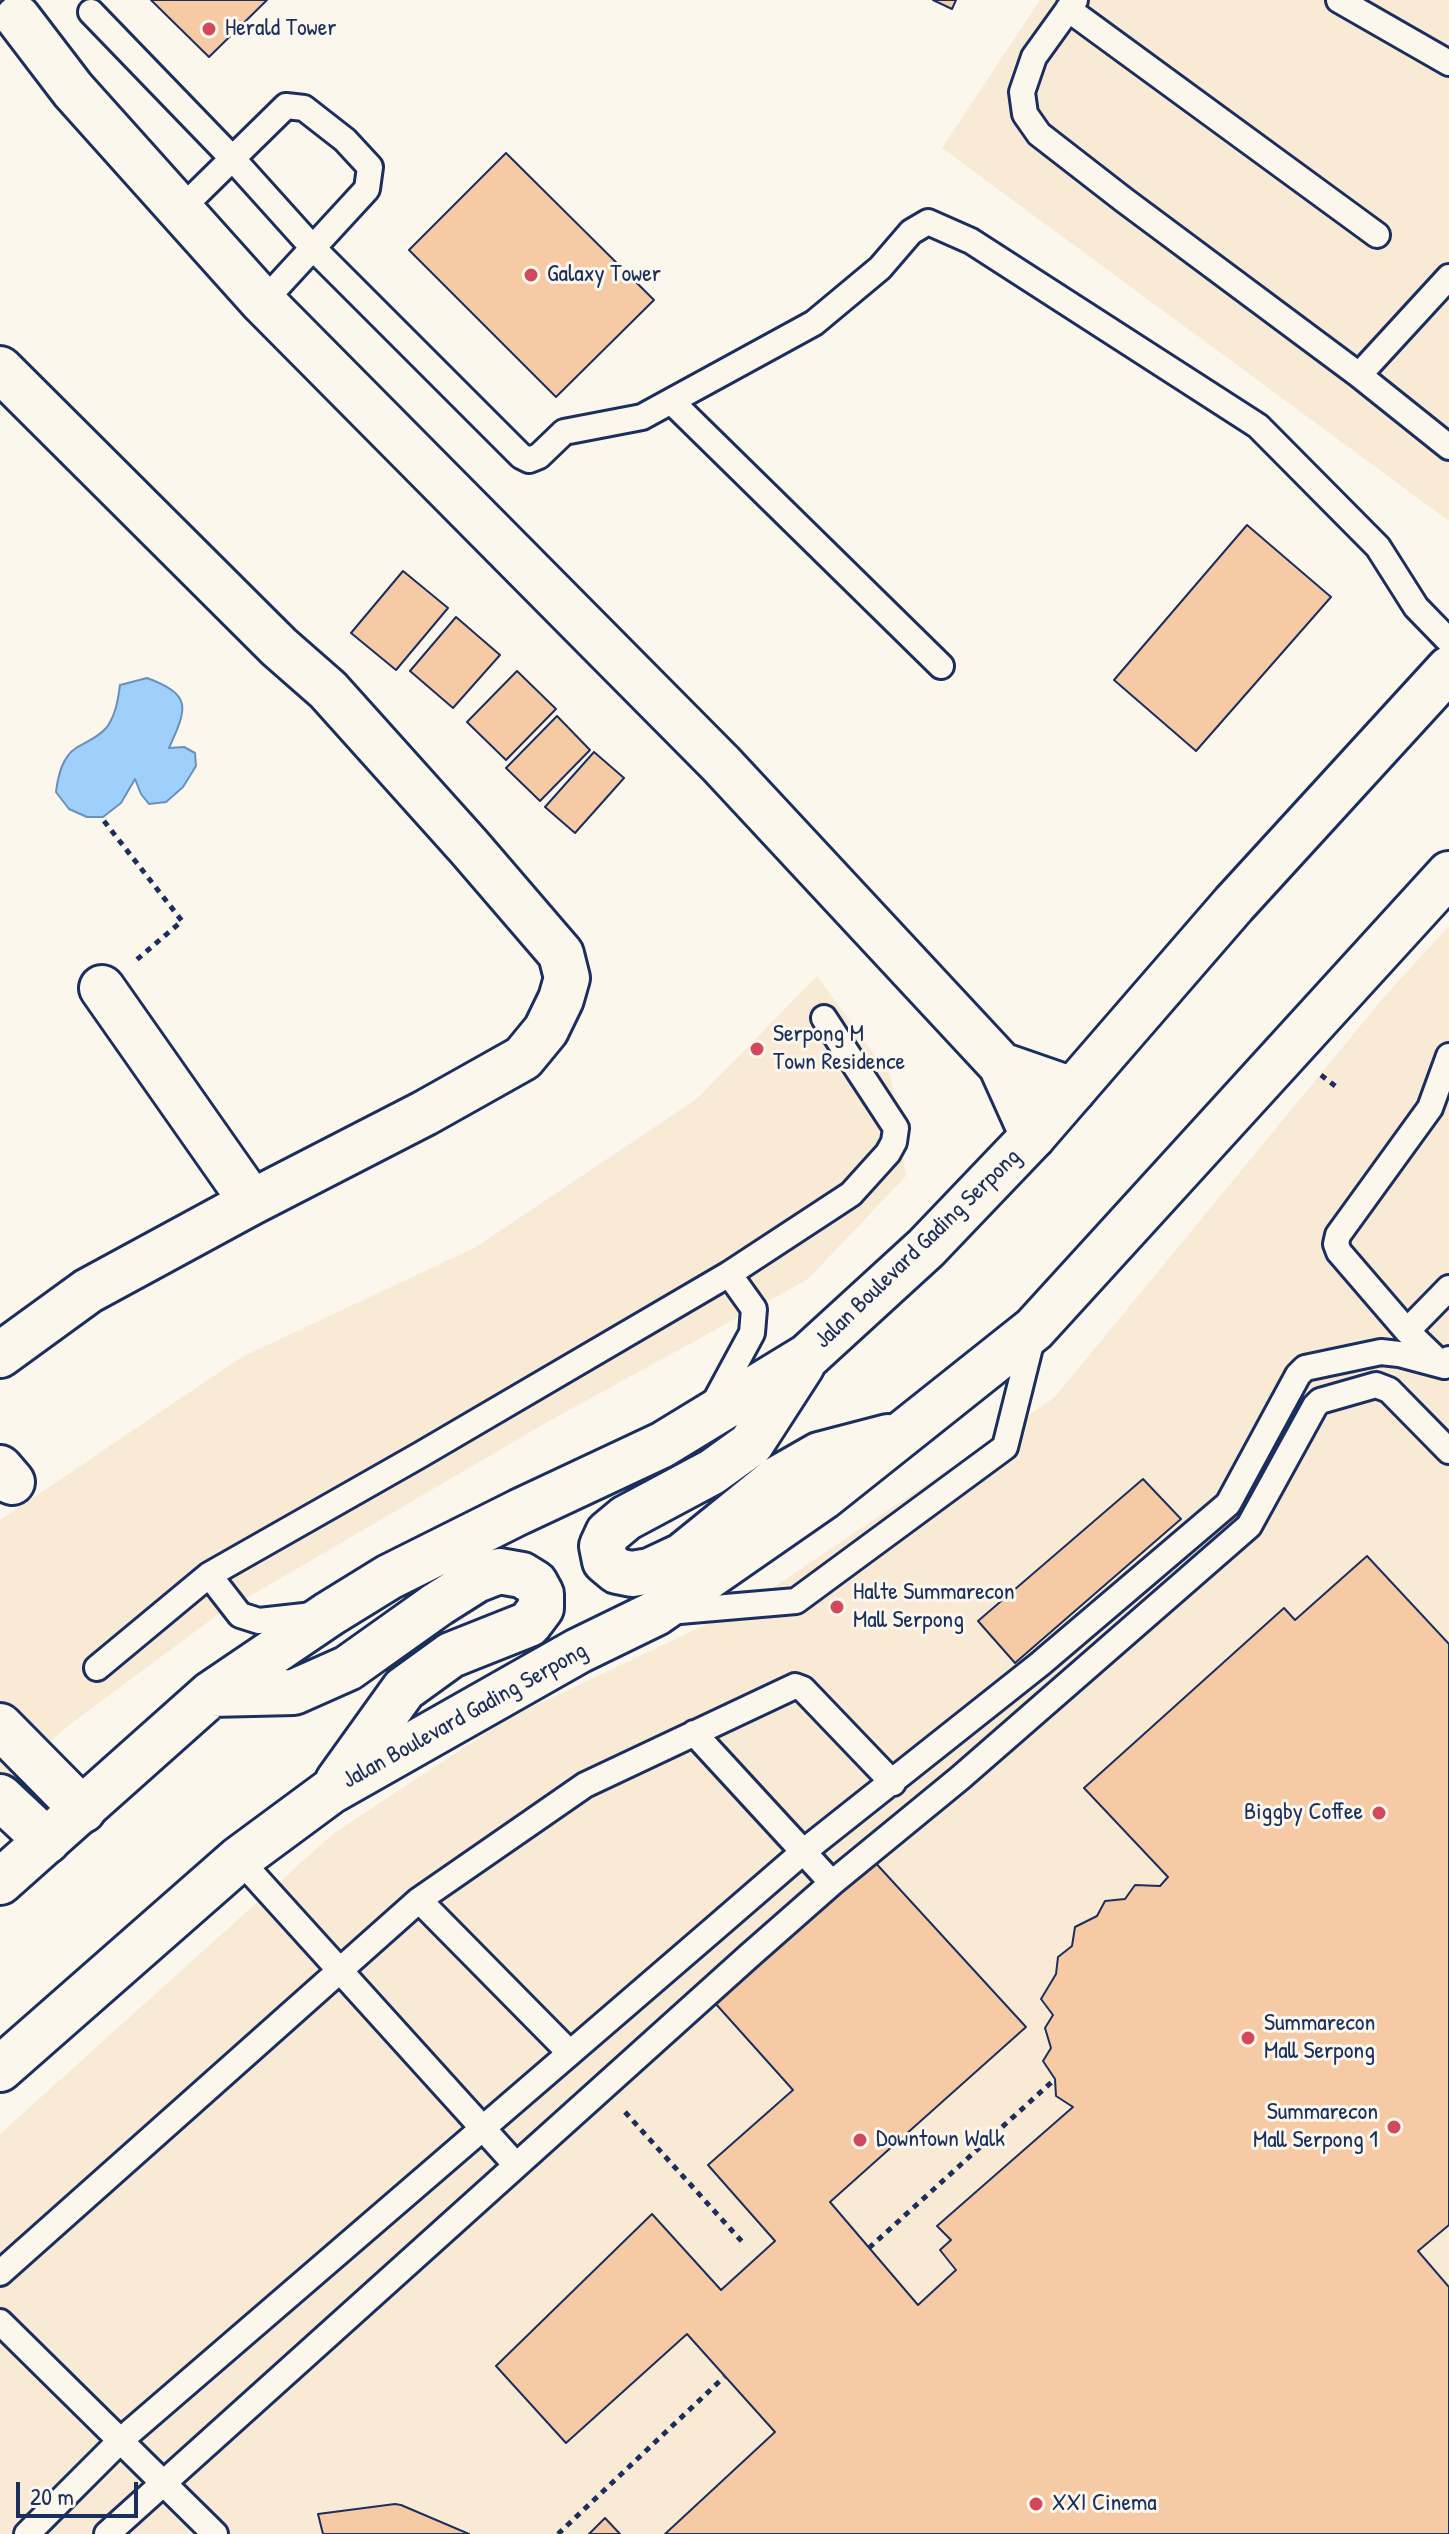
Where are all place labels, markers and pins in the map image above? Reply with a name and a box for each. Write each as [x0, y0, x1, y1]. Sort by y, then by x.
place label: Herald Tower [225, 15, 337, 43]
marker: Herald Tower [200, 20, 218, 38]
place label: Galaxy Tower [547, 261, 661, 289]
marker: Galaxy Tower [522, 266, 540, 284]
place label: Serpong M Town Residence [773, 1021, 905, 1077]
marker: Serpong M Town Residence [748, 1040, 766, 1058]
place label: Halte Summarecon Mall Serpong [853, 1579, 1015, 1635]
marker: Halte Summarecon Mall Serpong [828, 1598, 846, 1616]
place label: Biggby Coffee [1244, 1799, 1363, 1827]
marker: Biggby Coffee [1370, 1804, 1388, 1822]
place label: Summarecon Mall Serpong [1264, 2010, 1375, 2066]
marker: Summarecon Mall Serpong [1239, 2029, 1257, 2047]
place label: Summarecon Mall Serpong 1 [1253, 2099, 1378, 2155]
marker: Summarecon Mall Serpong 1 [1385, 2118, 1403, 2136]
place label: Downtown Walk [876, 2126, 1005, 2154]
marker: Downtown Walk [851, 2131, 869, 2149]
place label: XXI Cinema [1052, 2490, 1157, 2518]
marker: XXI Cinema [1027, 2495, 1045, 2513]

